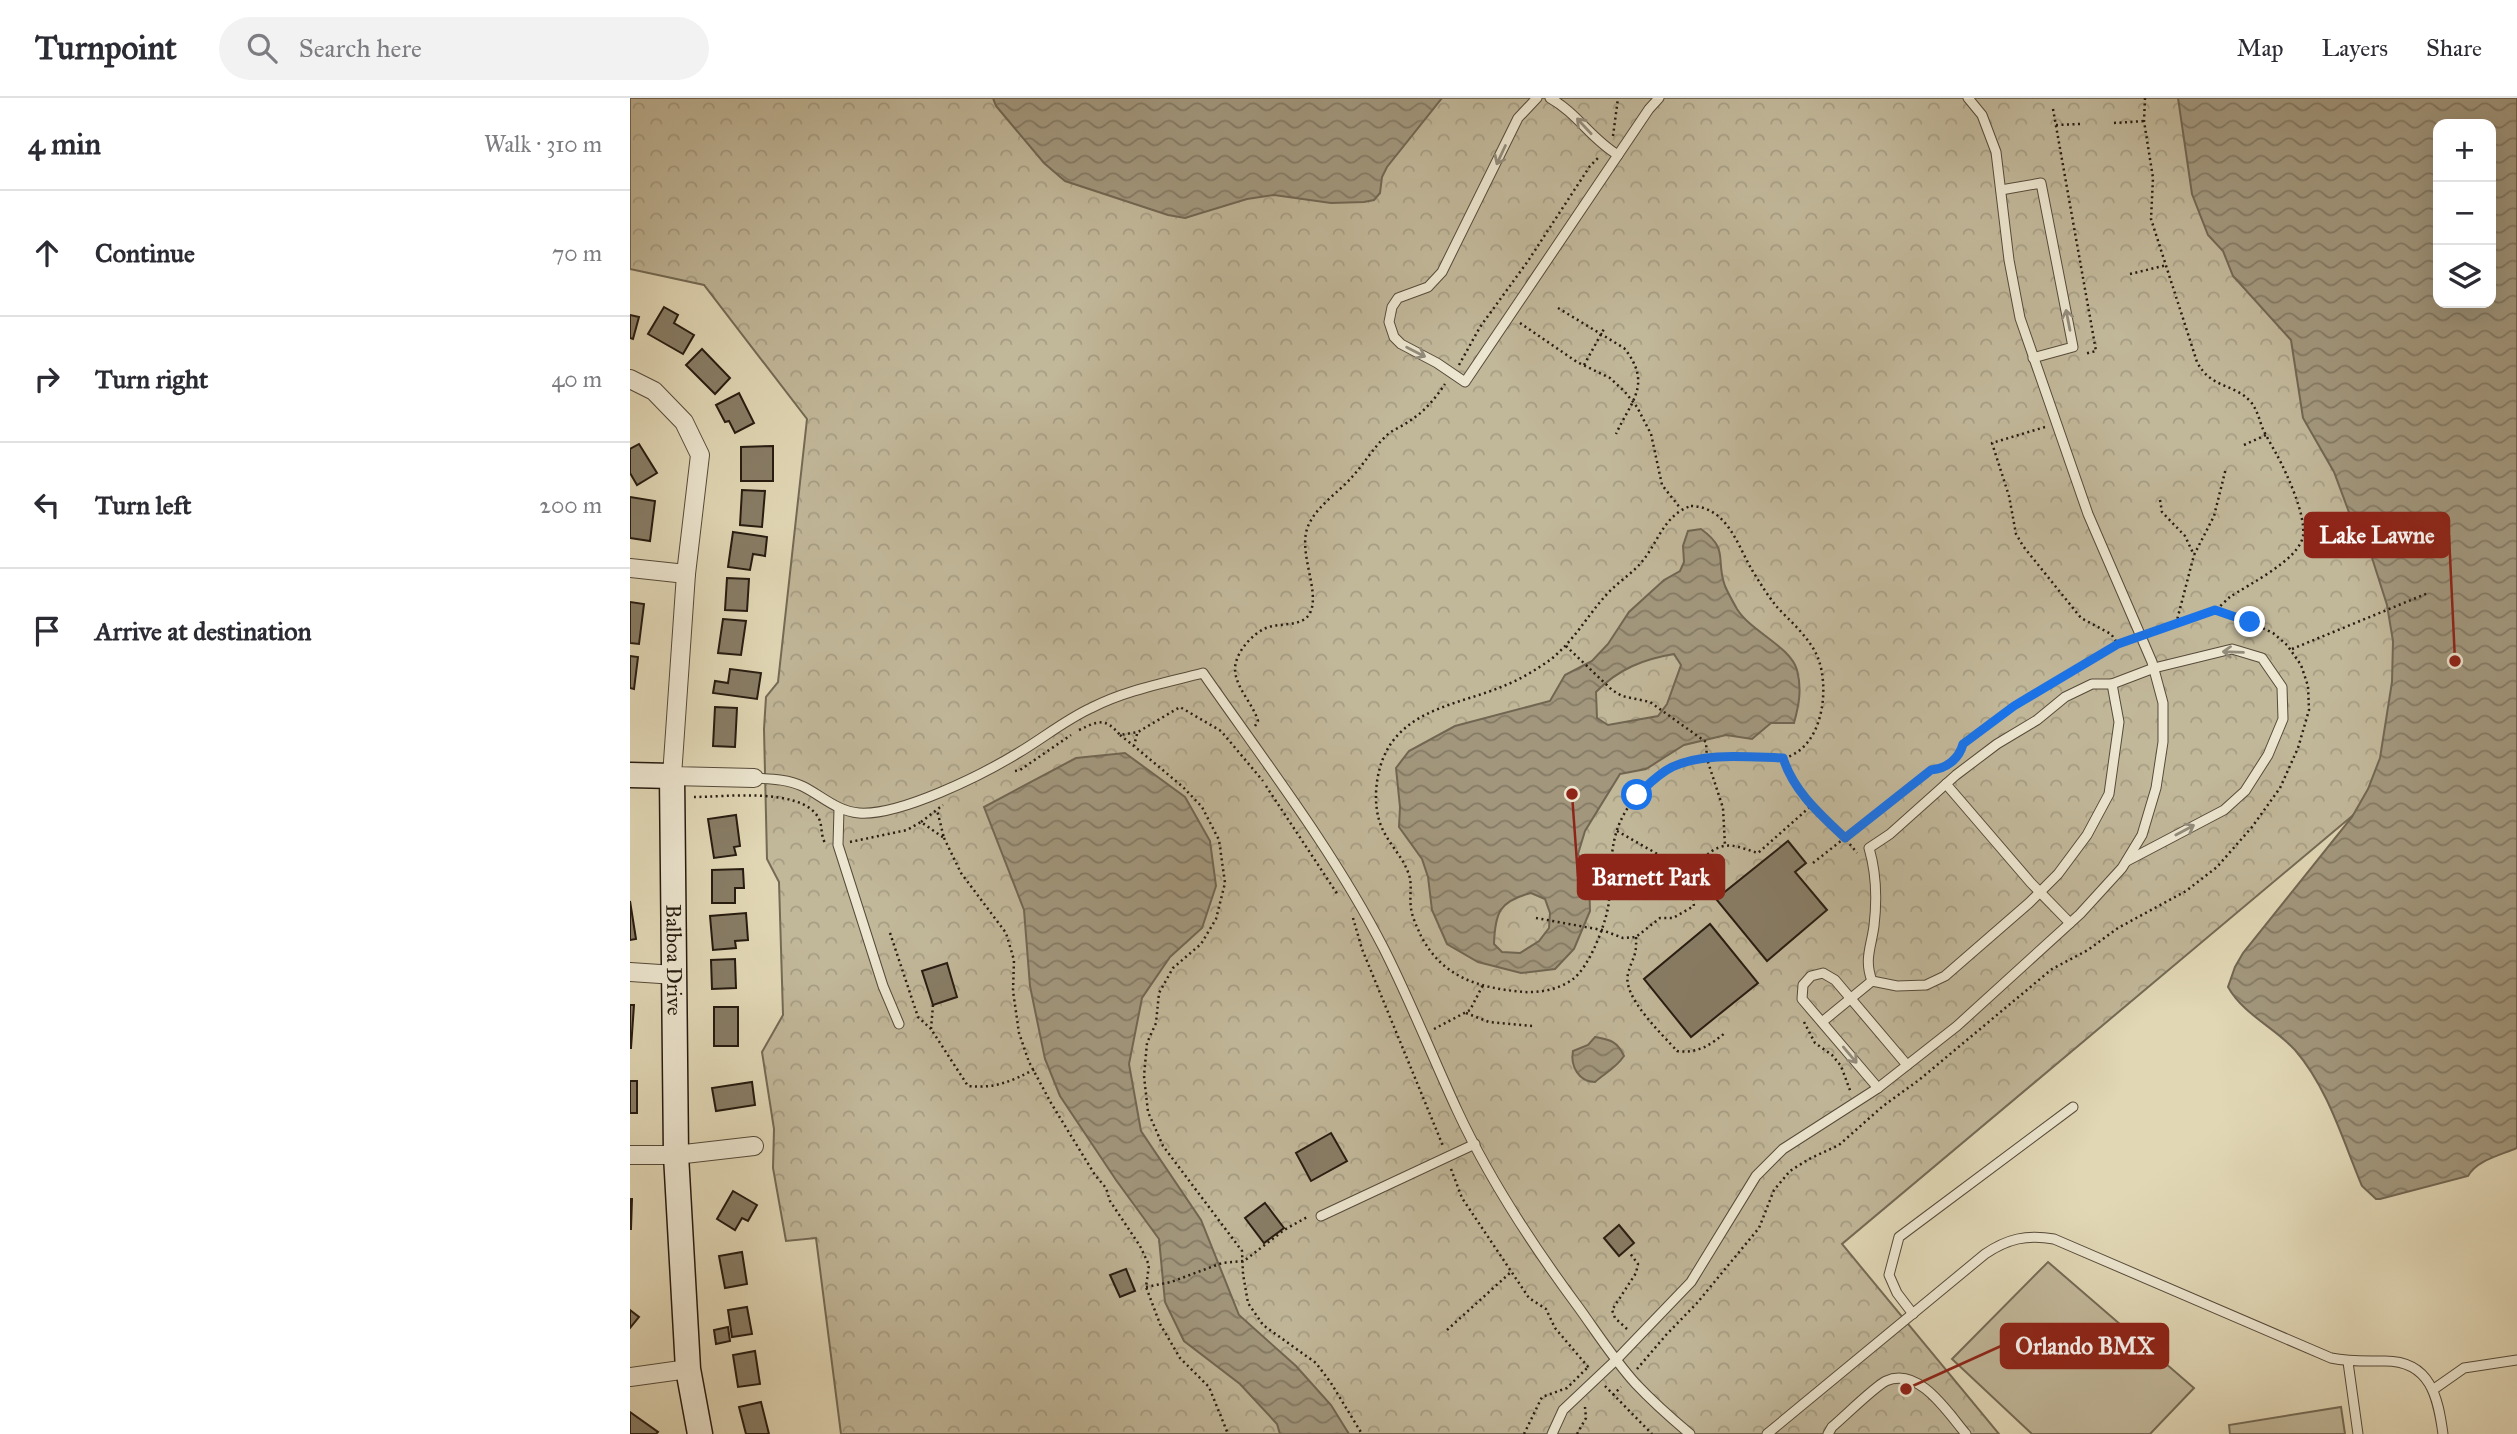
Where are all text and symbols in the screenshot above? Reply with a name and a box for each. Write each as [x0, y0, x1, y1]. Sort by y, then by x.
search box [219, 17, 709, 80]
text: Turnpoint [35, 28, 177, 68]
icon: search [243, 29, 281, 67]
text: Search here [299, 32, 422, 64]
text: Map [2237, 33, 2284, 63]
text: Layers [2322, 33, 2388, 63]
text: Share [2426, 33, 2482, 63]
one-way arrow [1576, 118, 1593, 135]
map controls [2433, 119, 2496, 308]
button: + [2433, 119, 2496, 182]
text: 4 min [28, 126, 101, 162]
text: Walk · 310 m [484, 130, 602, 158]
one-way arrow [1494, 144, 1507, 165]
button: − [2433, 182, 2496, 245]
icon: ahead [28, 234, 66, 272]
text: Continue [95, 237, 195, 269]
text: 70 m [552, 239, 602, 267]
button: layers [2433, 245, 2496, 308]
one-way arrow [2060, 309, 2074, 332]
one-way arrow [1405, 345, 1426, 359]
icon: right [28, 360, 66, 398]
text: Turn right [95, 363, 208, 395]
text: 40 m [552, 365, 602, 393]
icon: left [28, 486, 66, 524]
text: Turn left [95, 489, 191, 521]
text: 200 m [540, 491, 602, 519]
callout: Lake Lawne [2305, 513, 2449, 557]
text: Lake Lawne [2319, 521, 2435, 549]
route end [2234, 606, 2265, 637]
icon: arrive [28, 612, 66, 650]
text: Arrive at destination [95, 615, 312, 647]
one-way arrow [2221, 645, 2244, 658]
route start [1621, 779, 1652, 810]
one-way arrow [2175, 823, 2195, 837]
callout: Barnett Park [1578, 855, 1724, 899]
text: Barnett Park [1592, 863, 1712, 891]
street label: Balboa Drive [660, 904, 688, 1016]
one-way arrow [1842, 1046, 1858, 1064]
callout: Orlando BMX [2001, 1324, 2168, 1368]
text: Orlando BMX [2015, 1332, 2155, 1360]

